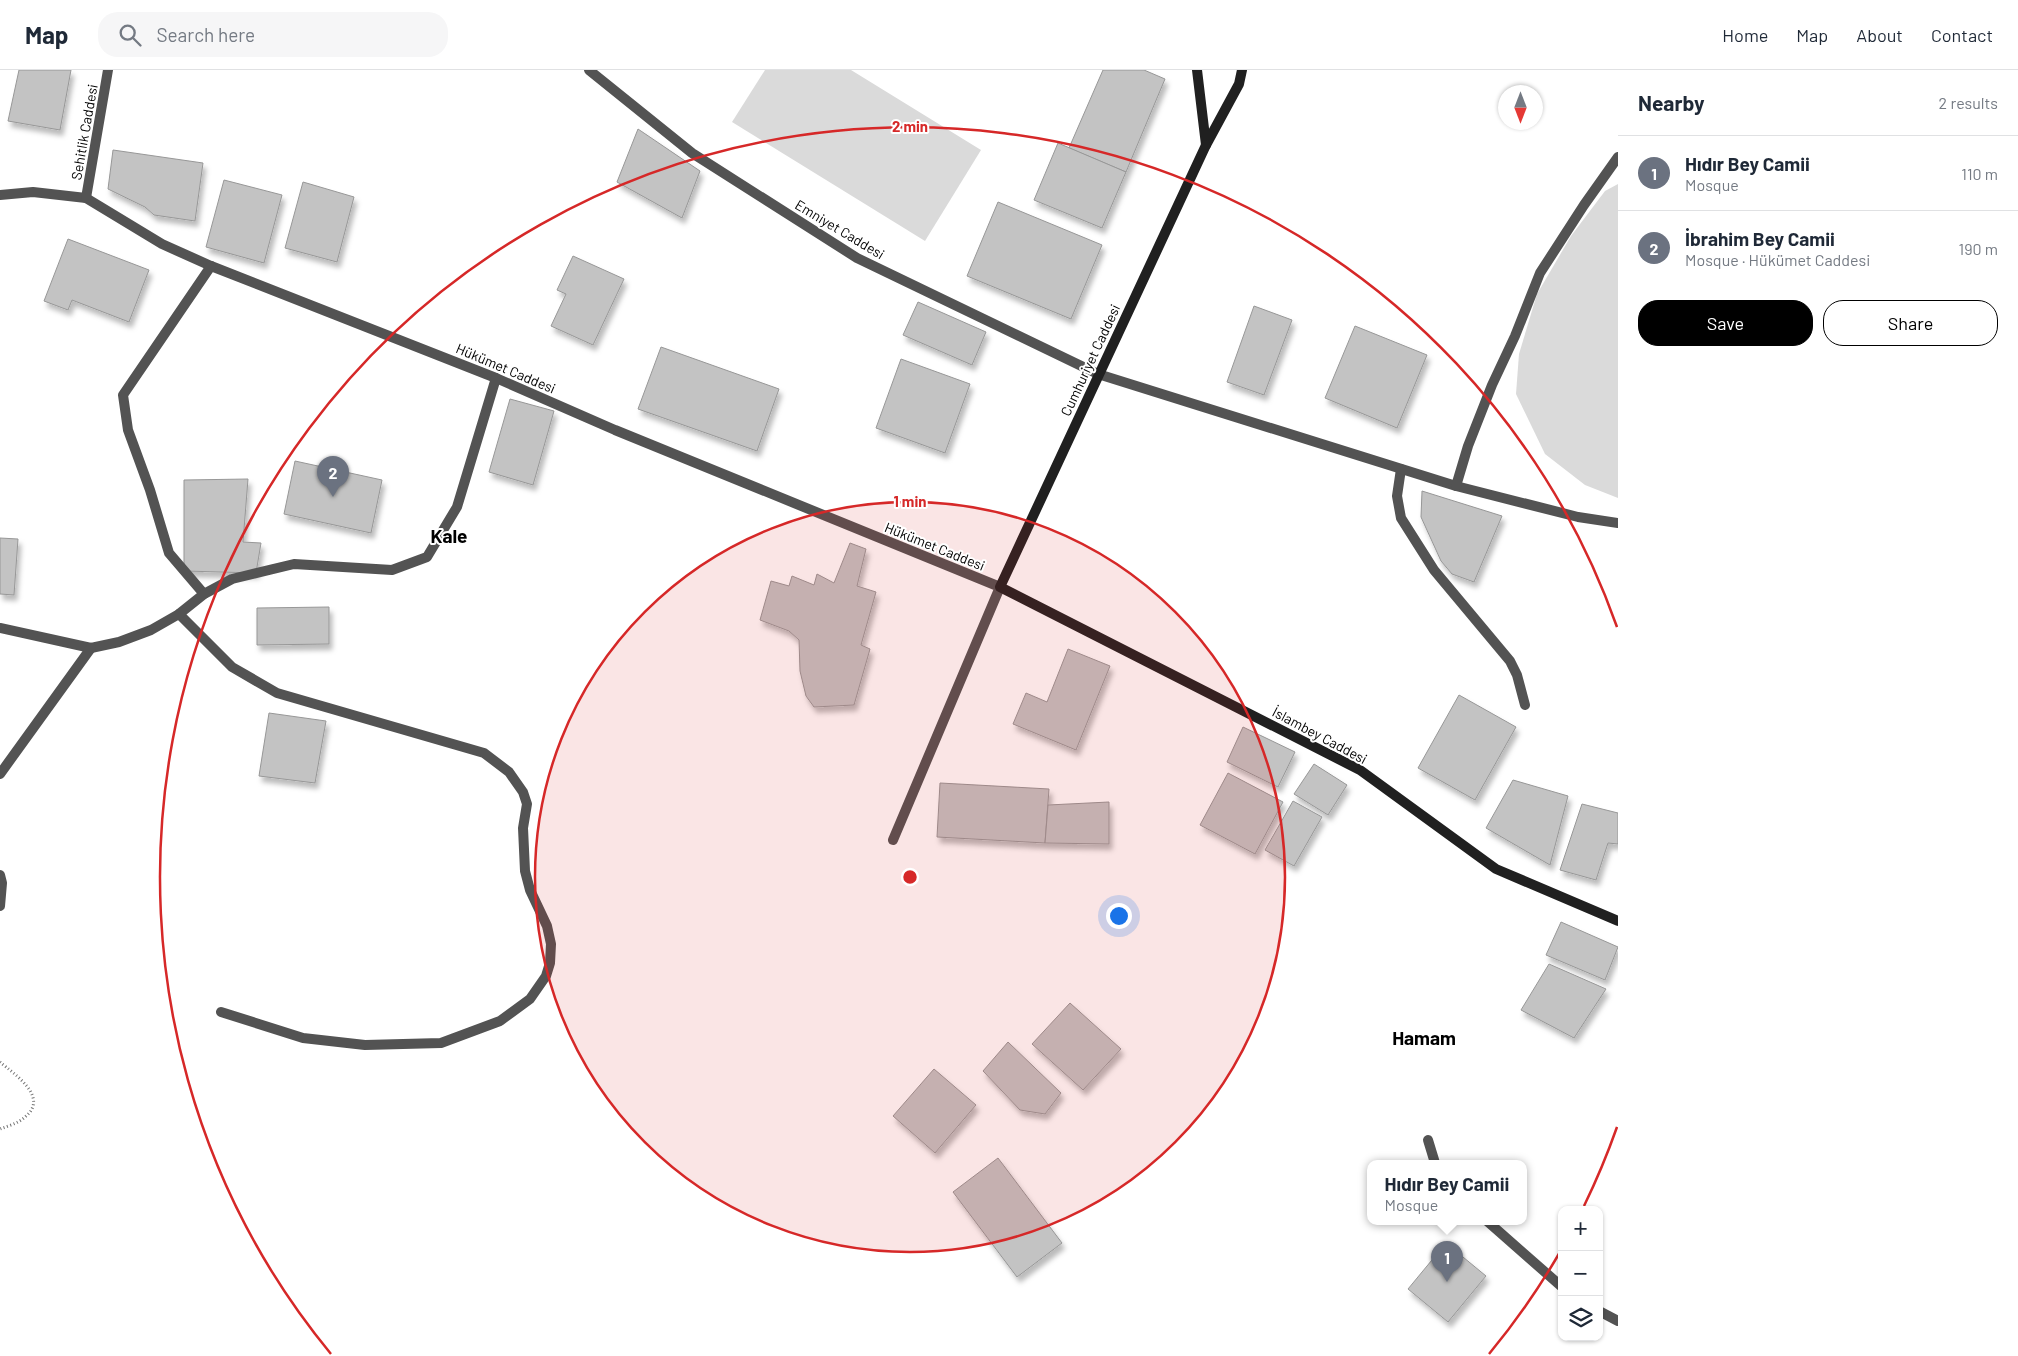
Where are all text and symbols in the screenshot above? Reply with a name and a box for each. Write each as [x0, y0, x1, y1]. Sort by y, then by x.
search box [98, 12, 448, 57]
text: Map [25, 20, 68, 49]
icon: search [116, 21, 144, 49]
text: Search here [156, 23, 255, 46]
text: Home [1722, 24, 1768, 46]
text: Map [1796, 24, 1828, 46]
text: About [1856, 24, 1903, 46]
text: Contact [1931, 24, 1993, 46]
street label: Sehitlik Caddesi [67, 83, 101, 181]
north arrow [1498, 85, 1543, 130]
text: Nearby [1638, 90, 1704, 115]
text: 2 results [1939, 93, 1998, 112]
text: 2 min [892, 117, 928, 135]
text: Hıdır Bey Camii [1685, 152, 1810, 175]
text: 1 [1651, 164, 1657, 183]
text: 110 m [1961, 164, 1998, 183]
text: Mosque [1685, 175, 1739, 194]
street label: Emniyet Caddesi [792, 196, 888, 262]
text: İbrahim Bey Camii [1685, 227, 1835, 250]
text: 2 [1650, 239, 1658, 258]
text: 190 m [1959, 239, 1998, 258]
text: Mosque · Hükümet Caddesi [1685, 250, 1870, 269]
button: Save [1638, 300, 1813, 346]
button: Share [1823, 300, 1998, 346]
street label: Cumhuriyet Caddesi [1057, 301, 1123, 419]
street label: Hükümet Caddesi [454, 339, 558, 397]
pin: 2 [317, 456, 349, 497]
text: 1 min [894, 492, 926, 510]
street label: Hükümet Caddesi [882, 518, 988, 574]
district label: Kale [431, 524, 467, 547]
street label: İslambey Caddesi [1270, 703, 1370, 767]
centre of rings [901, 868, 919, 886]
your location [1106, 903, 1132, 929]
district label: Hamam [1392, 1026, 1456, 1049]
popup [1367, 1160, 1527, 1225]
text: Hıdır Bey Camii [1385, 1172, 1509, 1195]
text: Mosque [1385, 1195, 1438, 1214]
map controls [1558, 1206, 1603, 1341]
button: + [1558, 1206, 1603, 1251]
pin: 1 [1431, 1241, 1463, 1282]
button: − [1558, 1251, 1603, 1296]
button: layers [1558, 1296, 1603, 1341]

